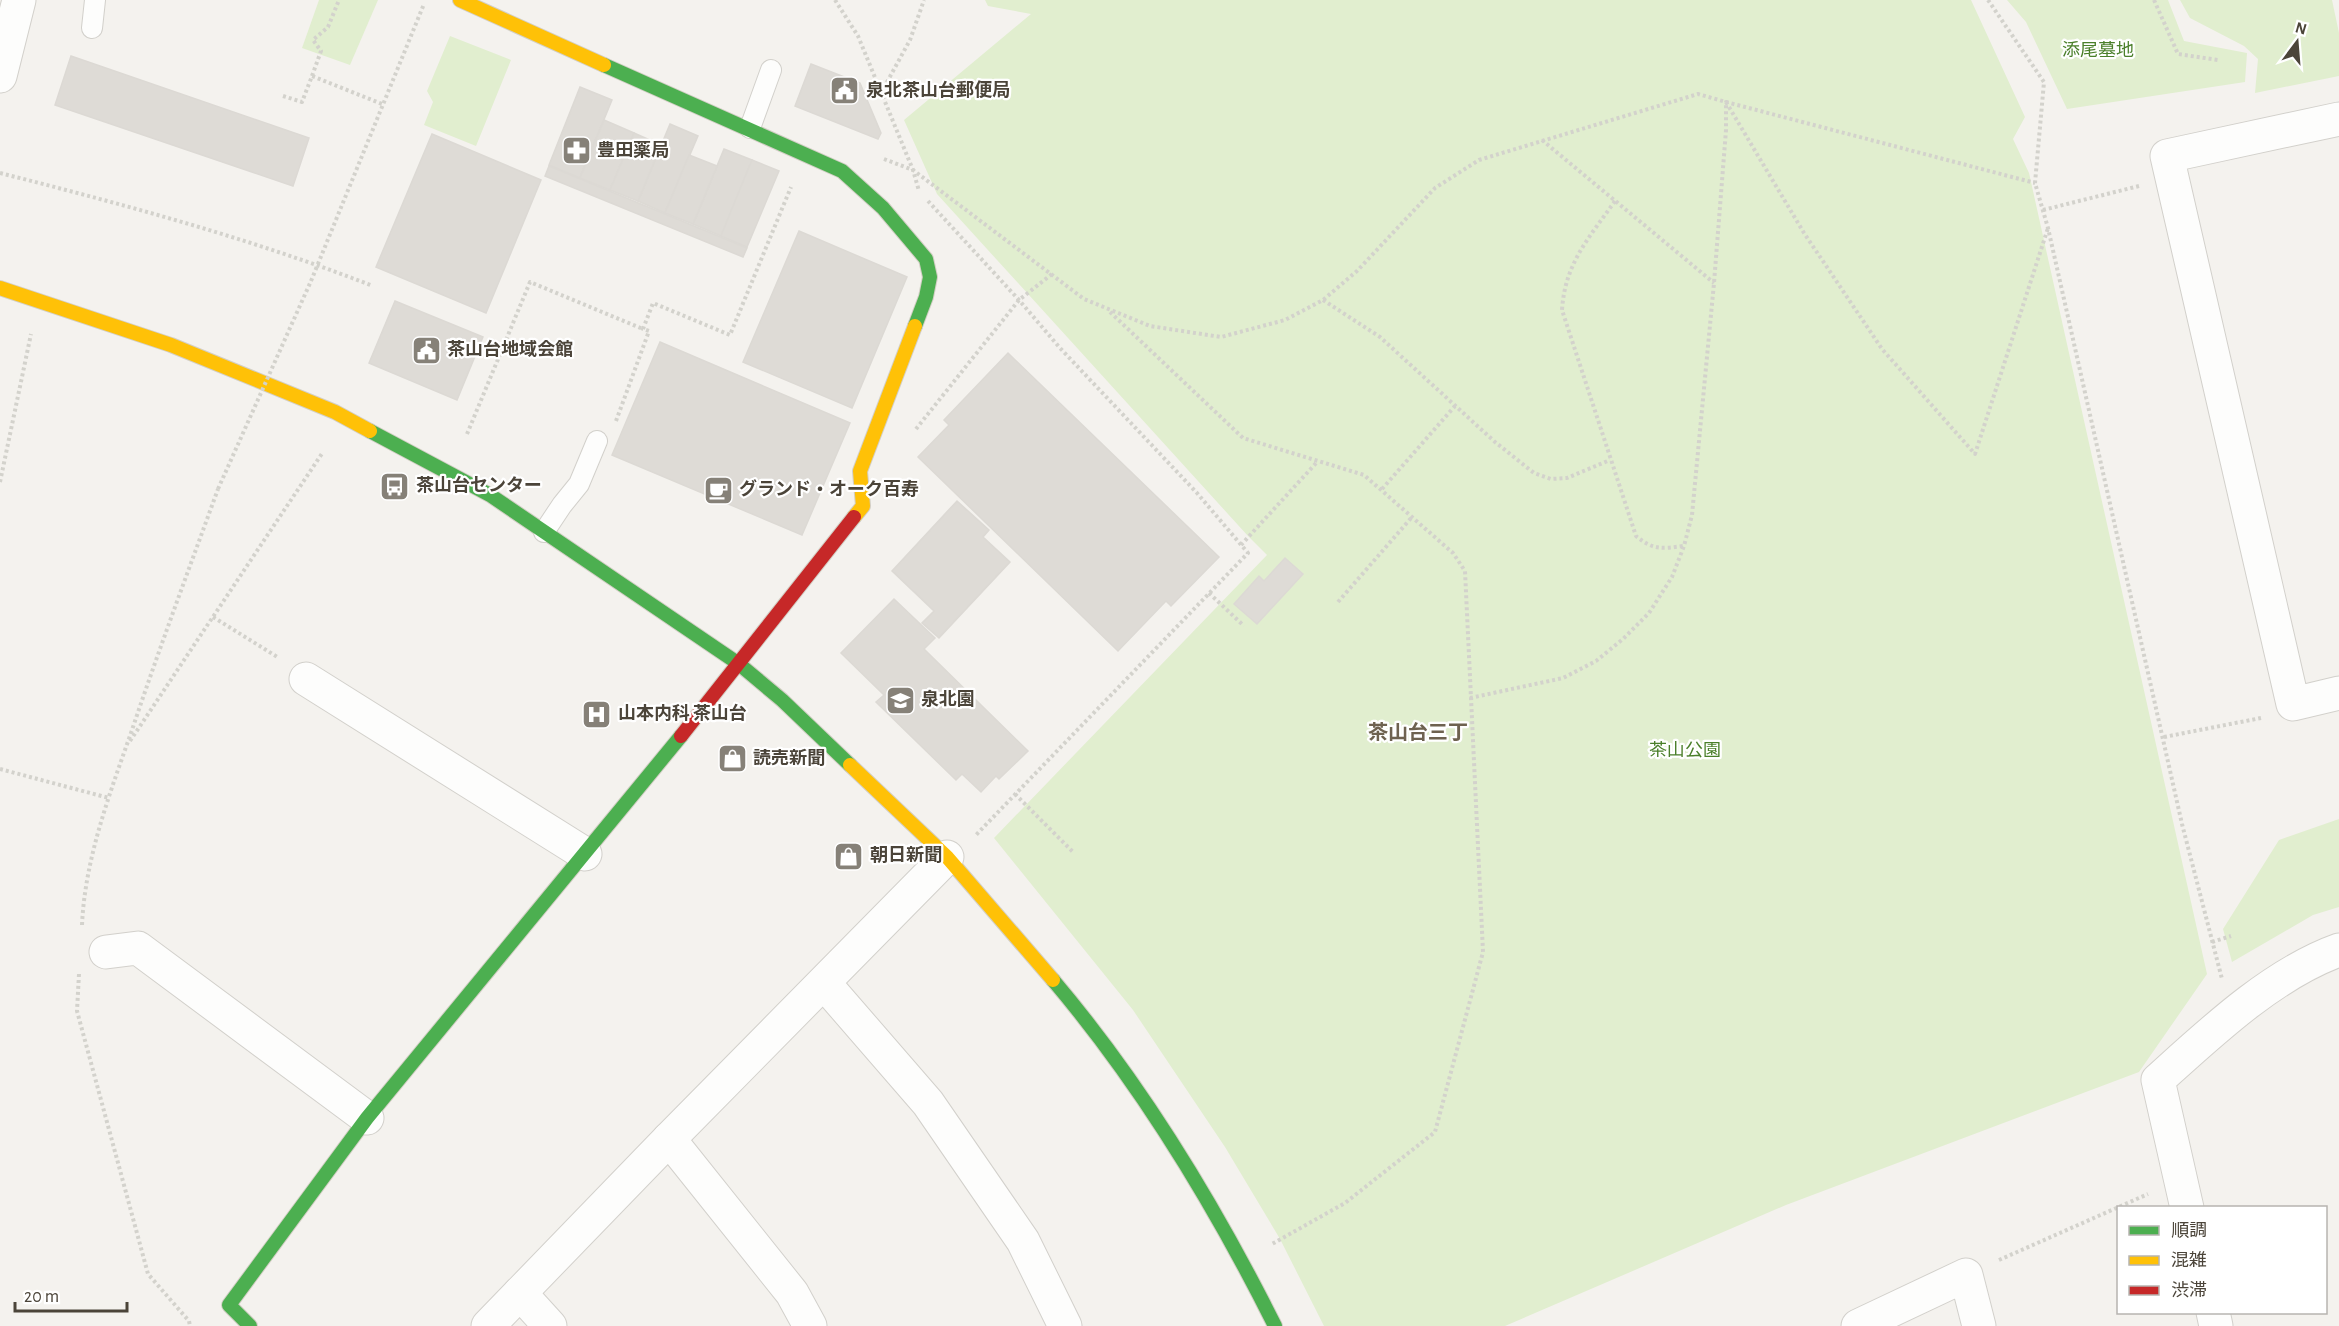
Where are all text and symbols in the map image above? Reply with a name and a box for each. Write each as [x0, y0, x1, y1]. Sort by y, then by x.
north arrow [2267, 12, 2327, 72]
text: N [2293, 19, 2308, 38]
park label: 添尾墓地 [2062, 40, 2134, 60]
public building icon: 泉北茶山台郵便局 [829, 75, 861, 107]
place label: 泉北茶山台郵便局 [866, 80, 1010, 100]
pharmacy icon: 豊田薬局 [560, 135, 592, 167]
place label: 豊田薬局 [597, 141, 669, 160]
public building icon: 茶山台地域会館 [410, 334, 442, 366]
place label: 茶山台地域会館 [447, 339, 573, 359]
bus stop icon: 茶山台センター [379, 470, 411, 502]
cafe icon: グランド・オーク百寿 [702, 474, 734, 506]
place label: 茶山台センター [416, 475, 542, 495]
place label: グランド・オーク百寿 [739, 479, 919, 499]
school or university icon: 泉北園 [884, 684, 916, 716]
place label: 泉北園 [921, 689, 975, 709]
hospital icon: 山本内科 茶山台 [581, 698, 613, 730]
place label: 山本内科 茶山台 [618, 703, 747, 723]
district label: 茶山台三丁 [1368, 722, 1468, 743]
park label: 茶山公園 [1649, 741, 1721, 760]
shop icon: 読売新聞 [716, 743, 748, 775]
place label: 読売新聞 [753, 748, 825, 768]
shop icon: 朝日新聞 [833, 840, 865, 872]
place label: 朝日新聞 [870, 845, 942, 865]
legend [2117, 1206, 2327, 1314]
text: 順調 [2171, 1222, 2207, 1240]
text: 混雑 [2171, 1250, 2207, 1270]
scale bar [15, 1275, 128, 1313]
text: 渋滞 [2171, 1281, 2207, 1300]
text: 20 m [24, 1288, 59, 1306]

